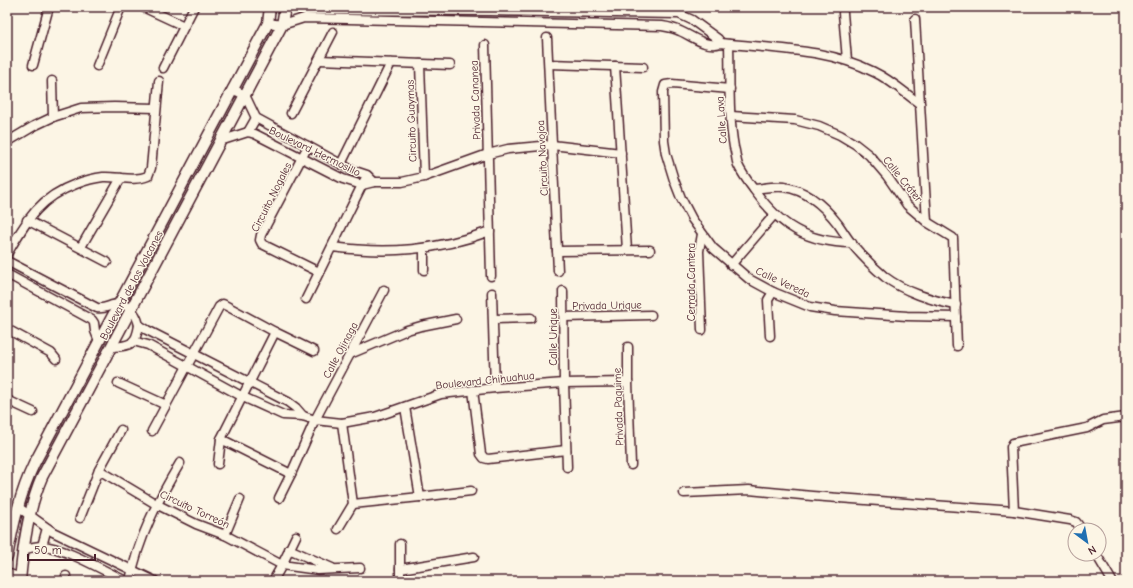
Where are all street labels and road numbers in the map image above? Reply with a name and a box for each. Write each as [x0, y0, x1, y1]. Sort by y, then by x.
street label: Privada Cananea [468, 60, 483, 140]
street label: Circuito Guaymas [404, 79, 419, 162]
street label: Calle Lava [713, 96, 730, 144]
street label: Circuito Navojoa [534, 120, 551, 196]
street label: Boulevard Hermosillo [267, 124, 363, 179]
street label: Calle Cráter [880, 154, 926, 206]
street label: Circuito Nogales [248, 160, 295, 234]
street label: Boulevard de los Volcanes [97, 228, 166, 342]
street label: Cerrada Cantera [685, 243, 698, 321]
street label: Calle Vereda [754, 264, 812, 301]
street label: Privada Urique [572, 298, 642, 313]
street label: Calle Urique [547, 308, 560, 366]
street label: Calle Ojinaga [320, 320, 361, 381]
street label: Privada Paquime [611, 367, 626, 446]
street label: Boulevard Chihuahua [435, 369, 535, 392]
street label: Circuito Torreón [158, 488, 232, 531]

